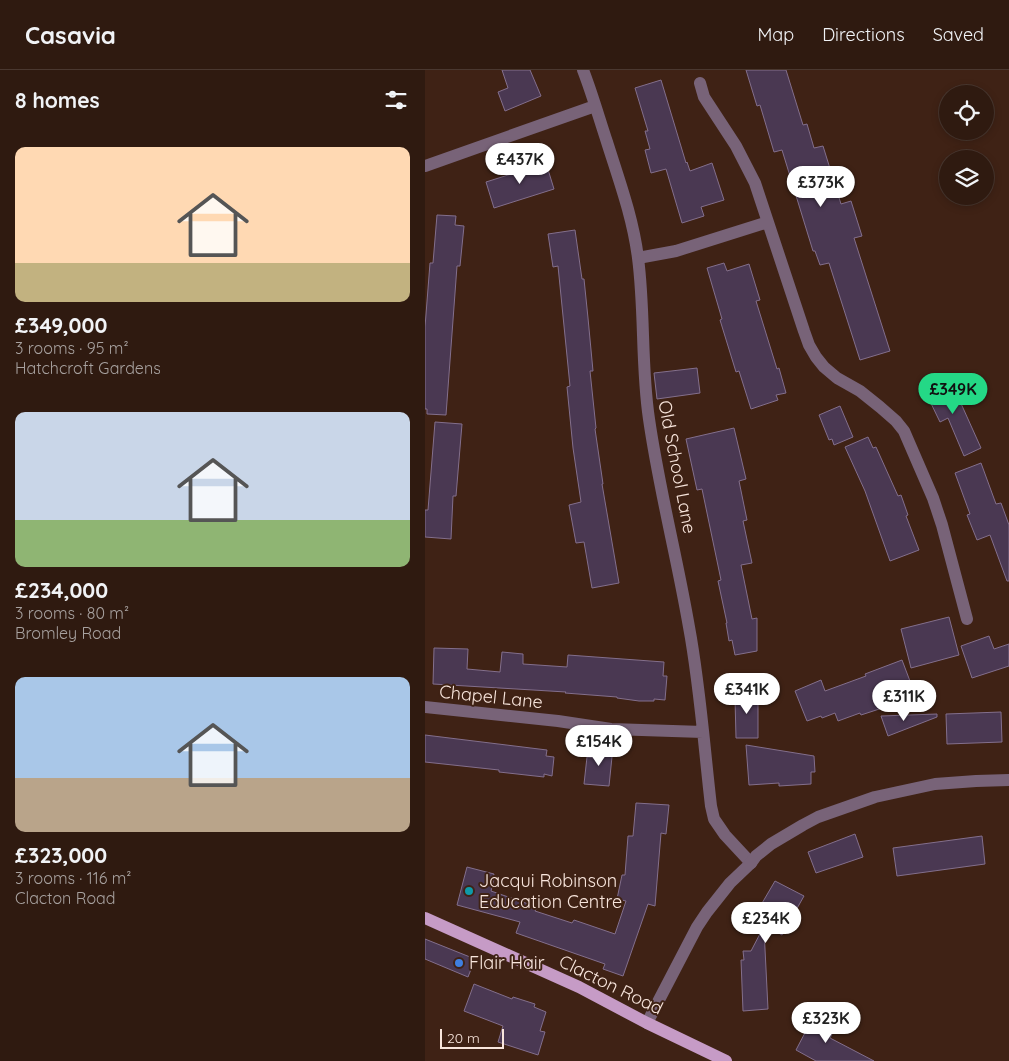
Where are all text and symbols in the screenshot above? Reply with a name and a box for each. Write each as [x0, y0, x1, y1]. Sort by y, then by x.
text: Casavia [25, 20, 116, 50]
text: Map [757, 23, 794, 46]
text: Directions [822, 23, 905, 46]
text: Saved [933, 23, 984, 46]
map controls [939, 85, 994, 205]
button: locate [939, 85, 994, 140]
icon: filters [382, 86, 410, 114]
text: 8 homes [15, 87, 100, 113]
pin: £437K [485, 142, 555, 185]
text: £437K [496, 149, 544, 169]
button: layers [939, 150, 994, 205]
pin: £373K [786, 166, 856, 208]
text: £373K [798, 172, 844, 192]
icon: home [168, 180, 258, 270]
text: £349,000 [15, 312, 107, 338]
text: 3 rooms · 95 m² [15, 338, 129, 358]
text: Hatchcroft Gardens [15, 358, 161, 378]
pin: £349K [918, 372, 988, 415]
text: £349K [929, 379, 977, 399]
street label: Old School Lane [653, 398, 702, 535]
icon: home [168, 445, 258, 535]
text: £234,000 [15, 577, 108, 603]
text: 3 rooms · 80 m² [15, 603, 129, 623]
text: Bromley Road [15, 623, 121, 643]
pin: £341K [712, 672, 782, 715]
text: £341K [725, 679, 769, 699]
street label: Chapel Lane [438, 680, 544, 713]
pin: £311K [869, 680, 939, 722]
text: £311K [883, 686, 925, 706]
icon: home [168, 710, 258, 800]
pin: £154K [564, 724, 634, 767]
text: £154K [576, 731, 622, 751]
text: £323,000 [15, 842, 107, 868]
text: 3 rooms · 116 m² [15, 868, 131, 888]
place label: Jacqui Robinson Education Centre [479, 869, 622, 913]
marker: Jacqui Robinson Education Centre [463, 885, 475, 897]
text: Clacton Road [15, 888, 115, 908]
pin: £234K [731, 902, 801, 944]
text: £234K [742, 908, 790, 928]
street label: Clacton Road [555, 949, 667, 1020]
place label: Flair Hair [469, 951, 545, 974]
marker: Flair Hair [453, 957, 465, 969]
pin: £323K [791, 1002, 861, 1044]
text: £323K [803, 1008, 849, 1028]
scale bar [440, 1026, 504, 1049]
text: 20 m [447, 1029, 480, 1047]

